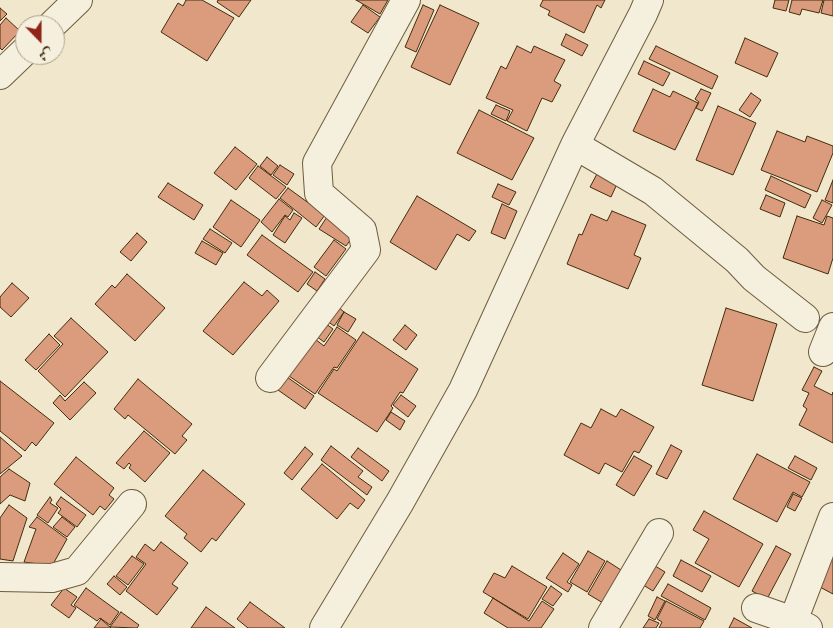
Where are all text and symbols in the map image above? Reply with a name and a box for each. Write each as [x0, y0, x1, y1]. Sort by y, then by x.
north arrow [15, 15, 65, 65]
text: ش [35, 41, 55, 65]

